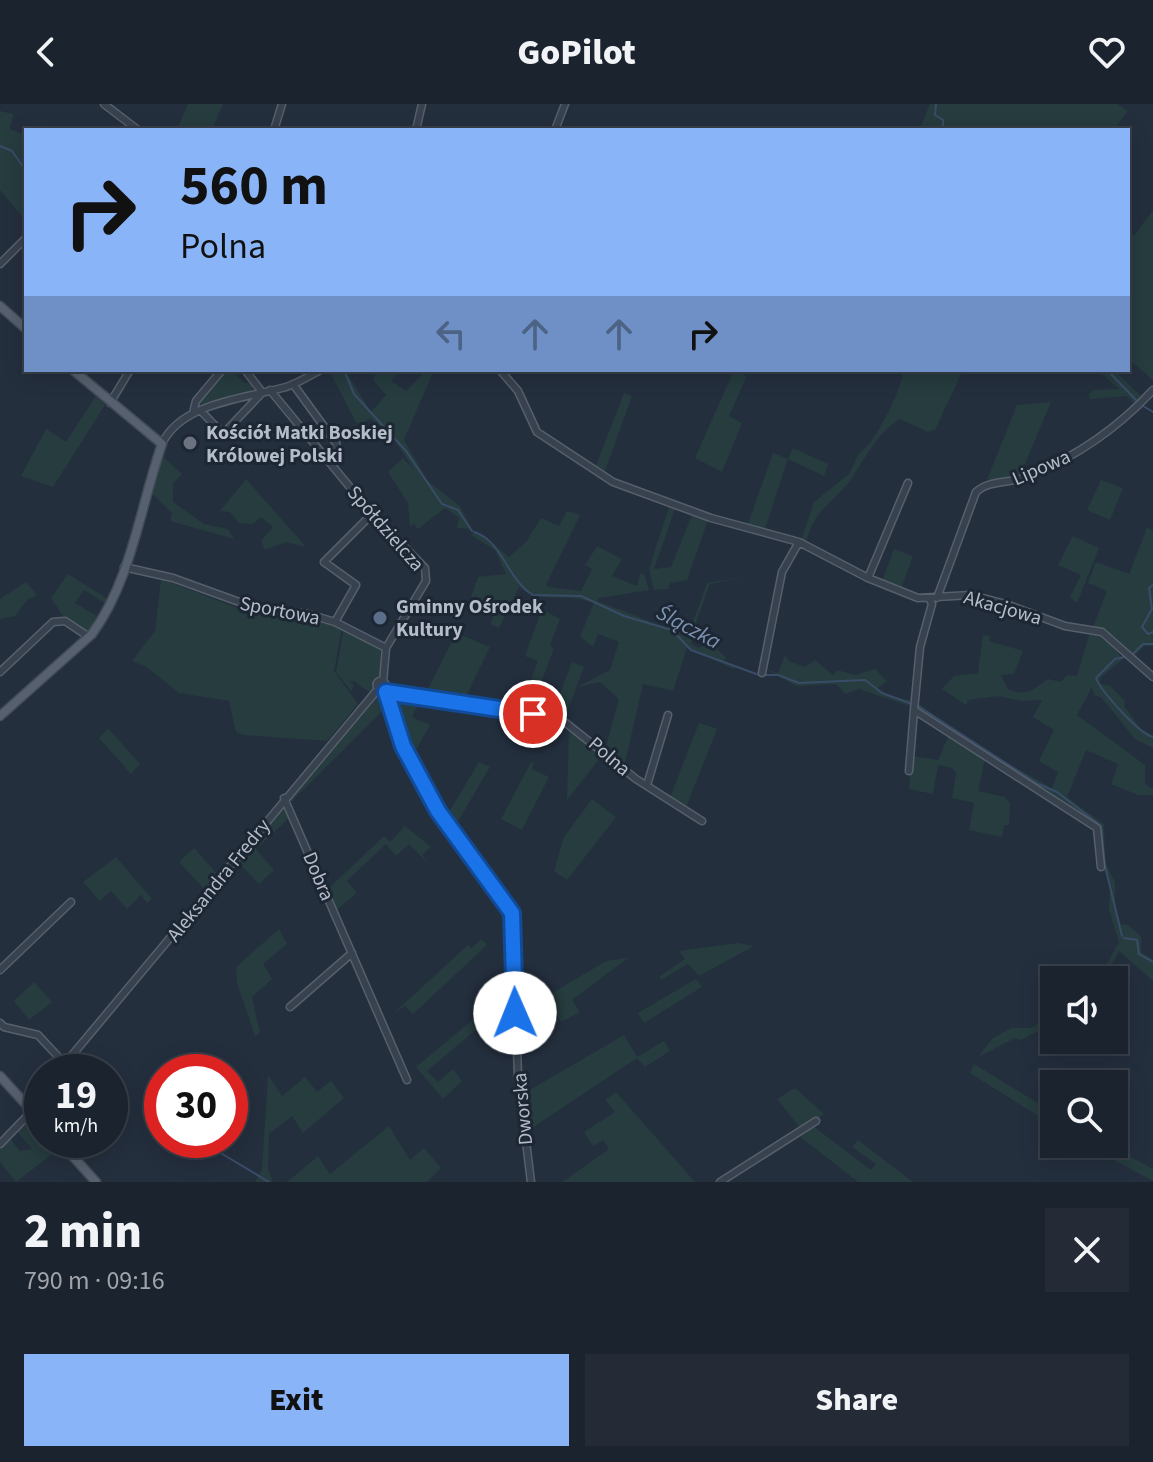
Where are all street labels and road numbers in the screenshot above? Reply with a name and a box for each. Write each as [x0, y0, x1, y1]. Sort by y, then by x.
street label: Lipowa [1008, 443, 1075, 493]
street label: Spółdzielcza [340, 480, 430, 578]
street label: Akacjowa [961, 584, 1045, 632]
street label: Sportowa [237, 590, 322, 632]
street label: Polna [582, 731, 637, 783]
street label: Aleksandra Fredry [160, 813, 278, 948]
street label: Dobra [295, 848, 341, 905]
street label: Dworska [506, 1072, 540, 1146]

